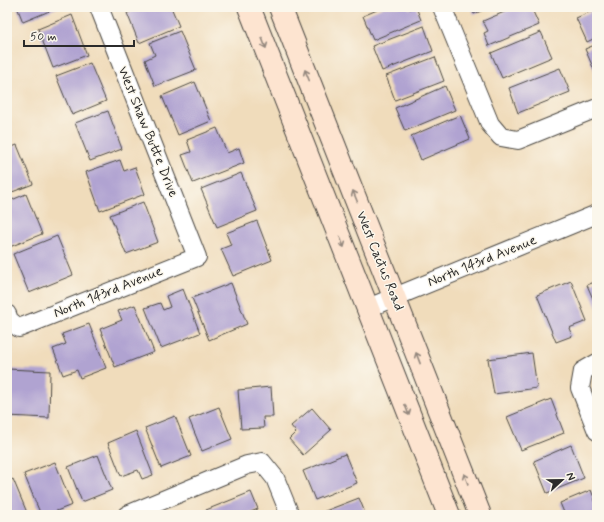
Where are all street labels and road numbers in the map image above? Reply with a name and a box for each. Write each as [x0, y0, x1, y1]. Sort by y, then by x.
street label: West Shaw Butte Drive [114, 64, 183, 200]
street label: West Cactus Road [352, 209, 408, 313]
street label: North 143rd Avenue [425, 231, 539, 291]
street label: North 143rd Avenue [51, 262, 165, 322]

